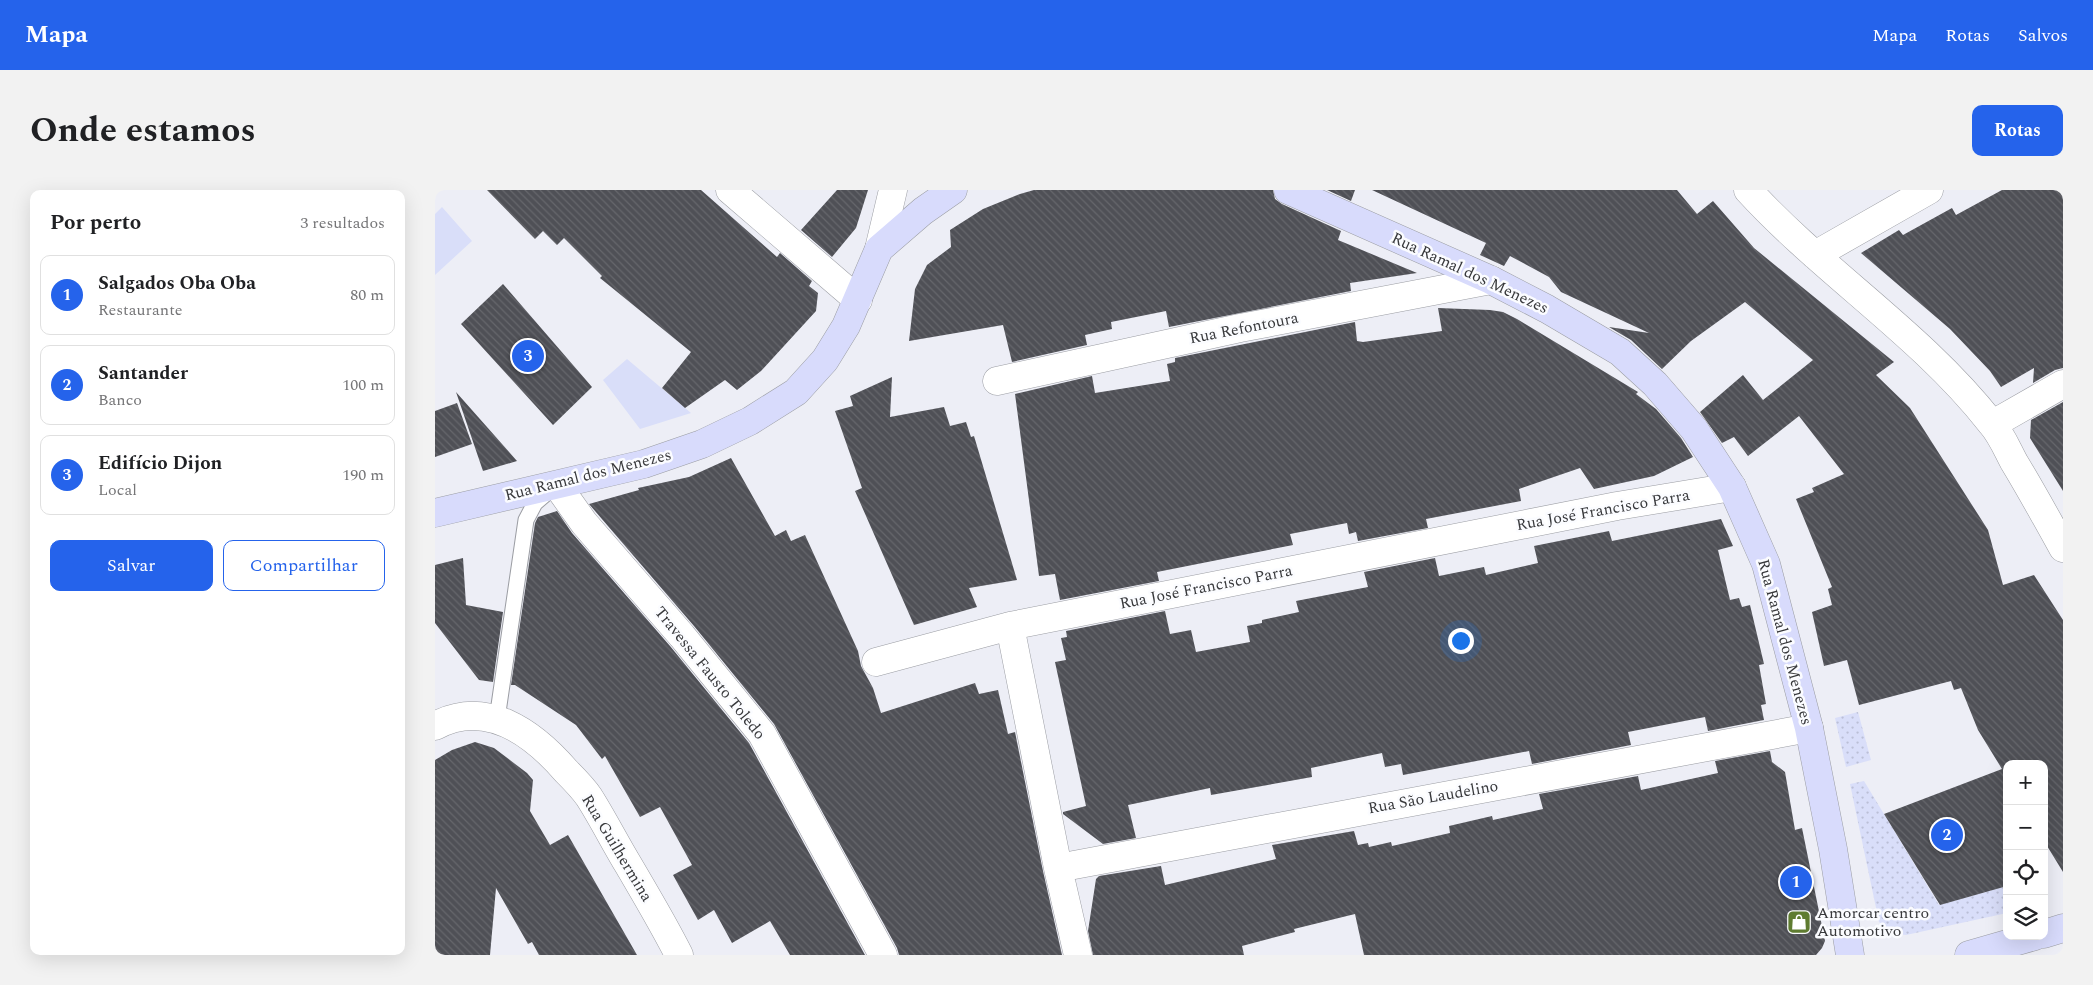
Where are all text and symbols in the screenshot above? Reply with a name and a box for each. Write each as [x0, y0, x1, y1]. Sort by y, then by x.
text: Mapa [25, 17, 88, 53]
text: Mapa [1872, 22, 1917, 49]
text: Rotas [1945, 22, 1990, 49]
text: Salvos [2018, 22, 2068, 49]
text: Onde estamos [30, 104, 256, 157]
button: Rotas [1972, 105, 2063, 156]
text: Por perto [50, 207, 141, 239]
text: 3 resultados [300, 211, 385, 235]
street label: Rua Ramal dos Menezes [1387, 226, 1553, 320]
text: Salgados Oba Oba [98, 269, 256, 298]
text: 1 [63, 283, 71, 307]
text: 80 m [350, 283, 384, 307]
text: Restaurante [98, 298, 183, 322]
street label: Rua Refontoura [1187, 306, 1301, 350]
pin: 3 [512, 337, 544, 375]
text: Santander [98, 359, 188, 388]
text: 2 [63, 373, 71, 397]
text: 100 m [342, 373, 384, 397]
text: Banco [98, 388, 142, 412]
street label: Rua Ramal dos Menezes [502, 443, 674, 507]
text: Edifício Dijon [98, 449, 222, 478]
text: 3 [63, 463, 71, 487]
text: 190 m [342, 463, 384, 487]
text: Local [98, 478, 137, 502]
street label: Rua José Francisco Parra [1514, 483, 1692, 537]
button: Salvar [50, 540, 213, 591]
button: Compartilhar [223, 540, 385, 591]
street label: Rua Ramal dos Menezes [1751, 556, 1819, 728]
street label: Rua José Francisco Parra [1117, 558, 1295, 616]
street label: Travessa Fausto Toledo [649, 601, 771, 745]
your location [1448, 628, 1474, 654]
map controls [2003, 760, 2048, 940]
button: + [2003, 760, 2048, 805]
street label: Rua São Laudelino [1366, 774, 1500, 820]
street label: Rua Guilhermina [575, 790, 659, 906]
button: − [2003, 805, 2048, 850]
pin: 2 [1931, 816, 1963, 854]
button: locate [2003, 850, 2048, 895]
pin: 1 [1780, 863, 1812, 901]
button: layers [2003, 895, 2048, 940]
place label: Amorcar centro Automotivo [1817, 901, 1929, 943]
shop icon: Amorcar centro Automotivo [1786, 909, 1812, 935]

